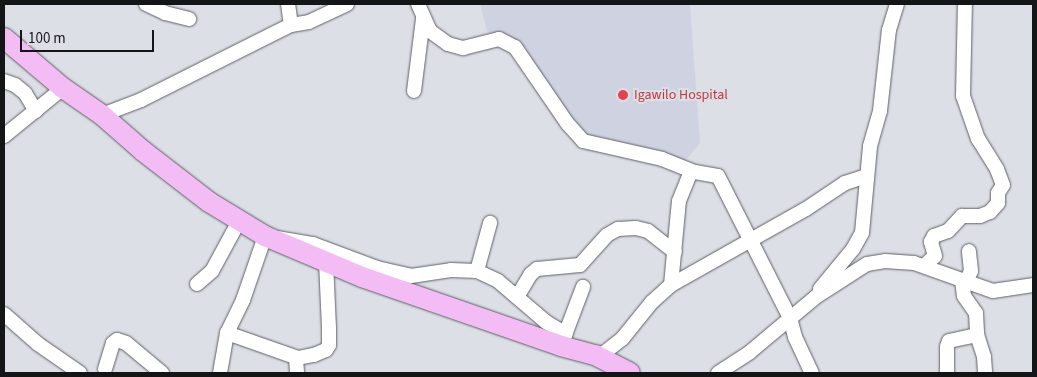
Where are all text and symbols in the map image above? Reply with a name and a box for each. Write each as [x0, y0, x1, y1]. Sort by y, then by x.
scale bar [22, 20, 156, 52]
text: 100 m [28, 28, 66, 49]
place label: Igawilo Hospital [634, 87, 728, 103]
marker: Igawilo Hospital [616, 88, 630, 102]

